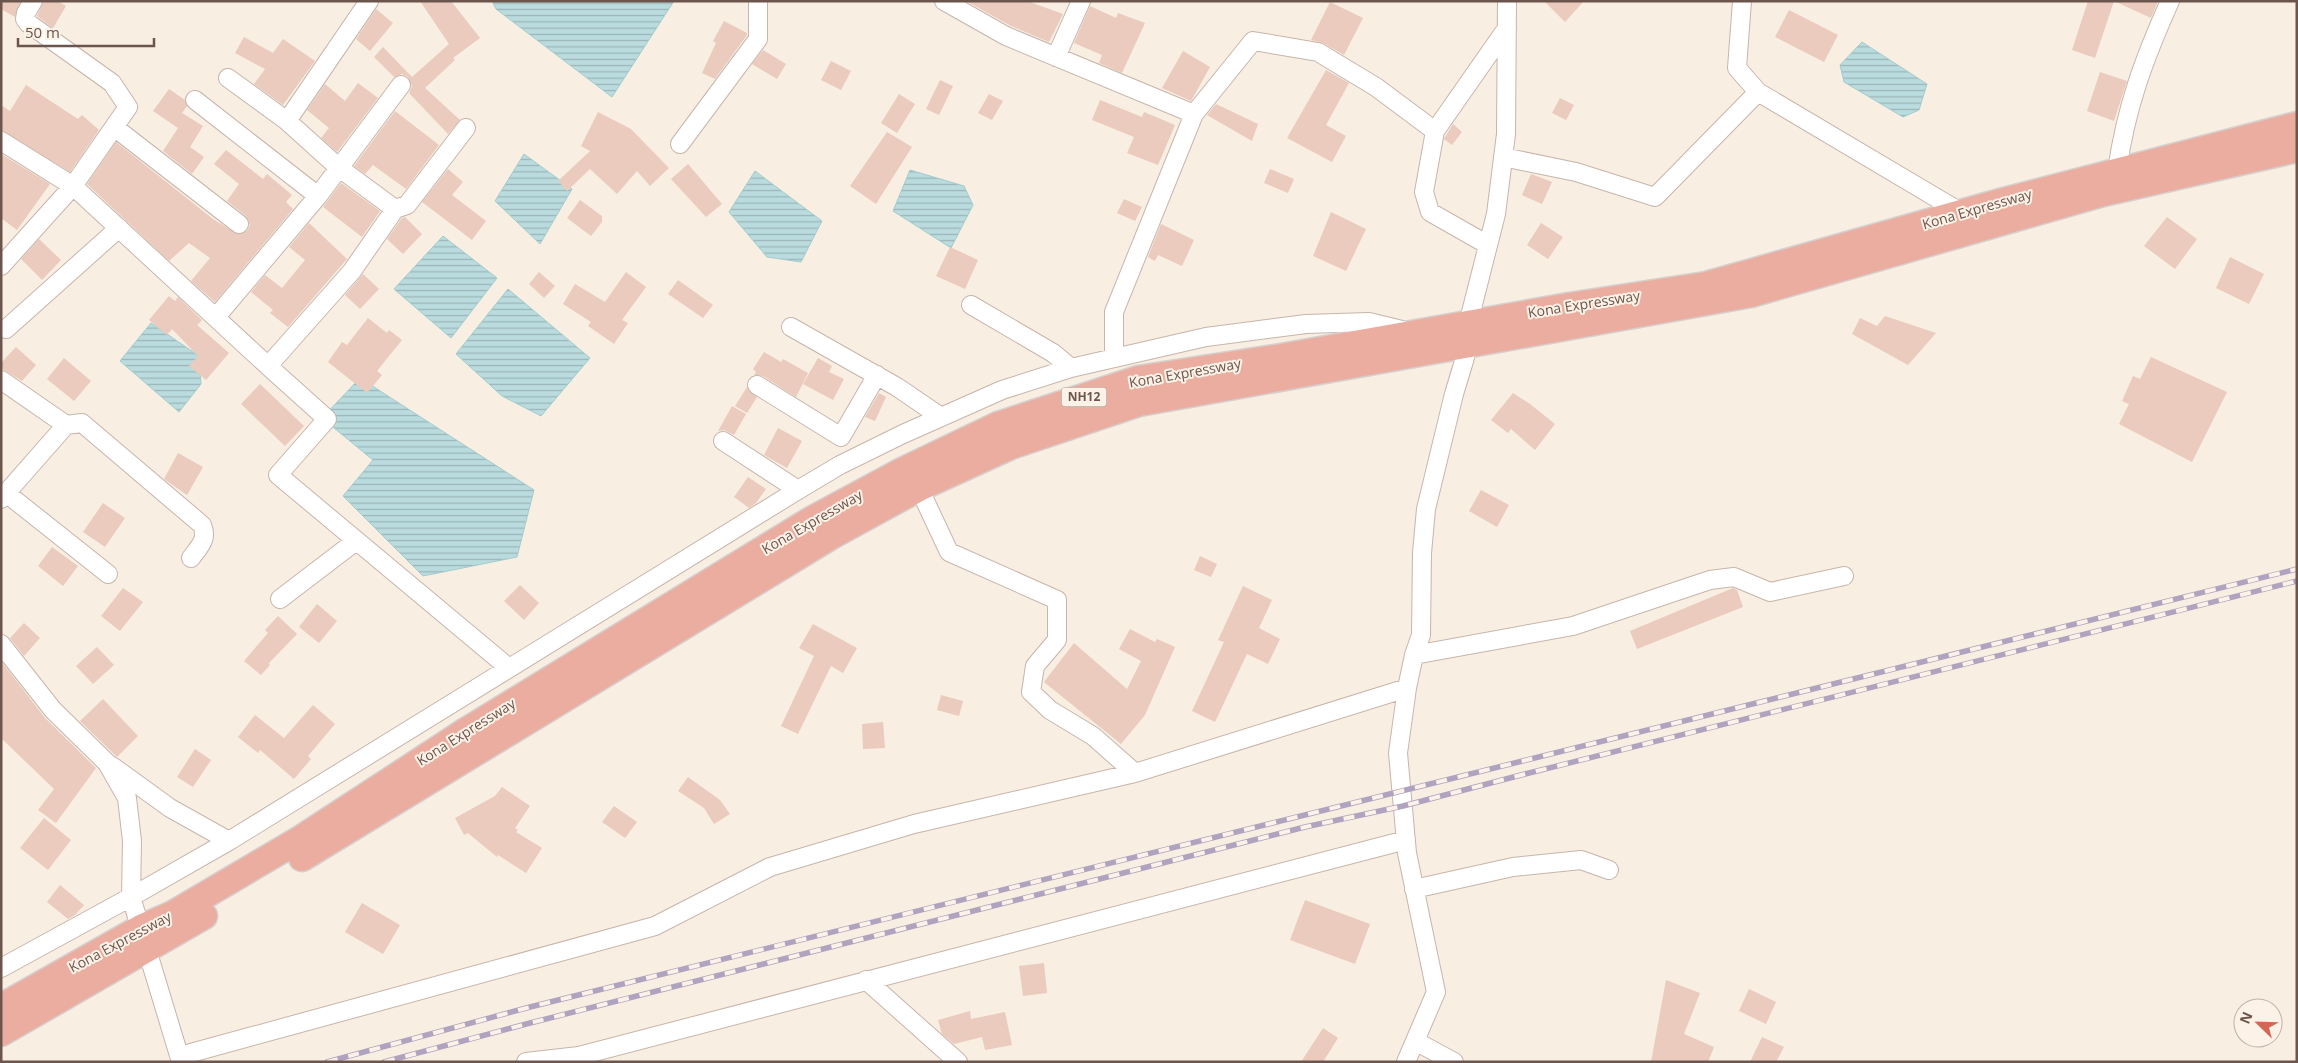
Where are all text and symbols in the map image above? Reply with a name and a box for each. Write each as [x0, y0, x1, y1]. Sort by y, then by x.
scale bar [18, 15, 154, 47]
text: 50 m [25, 22, 60, 42]
street label: Kona Expressway [1920, 184, 2035, 233]
street label: Kona Expressway [1527, 285, 1642, 322]
street label: Kona Expressway [1127, 353, 1243, 392]
road number: NH12 [1062, 388, 1106, 407]
street label: Kona Expressway [758, 485, 866, 558]
street label: Kona Expressway [413, 693, 520, 770]
street label: Kona Expressway [65, 906, 175, 977]
north arrow [2233, 998, 2283, 1048]
text: N [2235, 1009, 2257, 1027]

